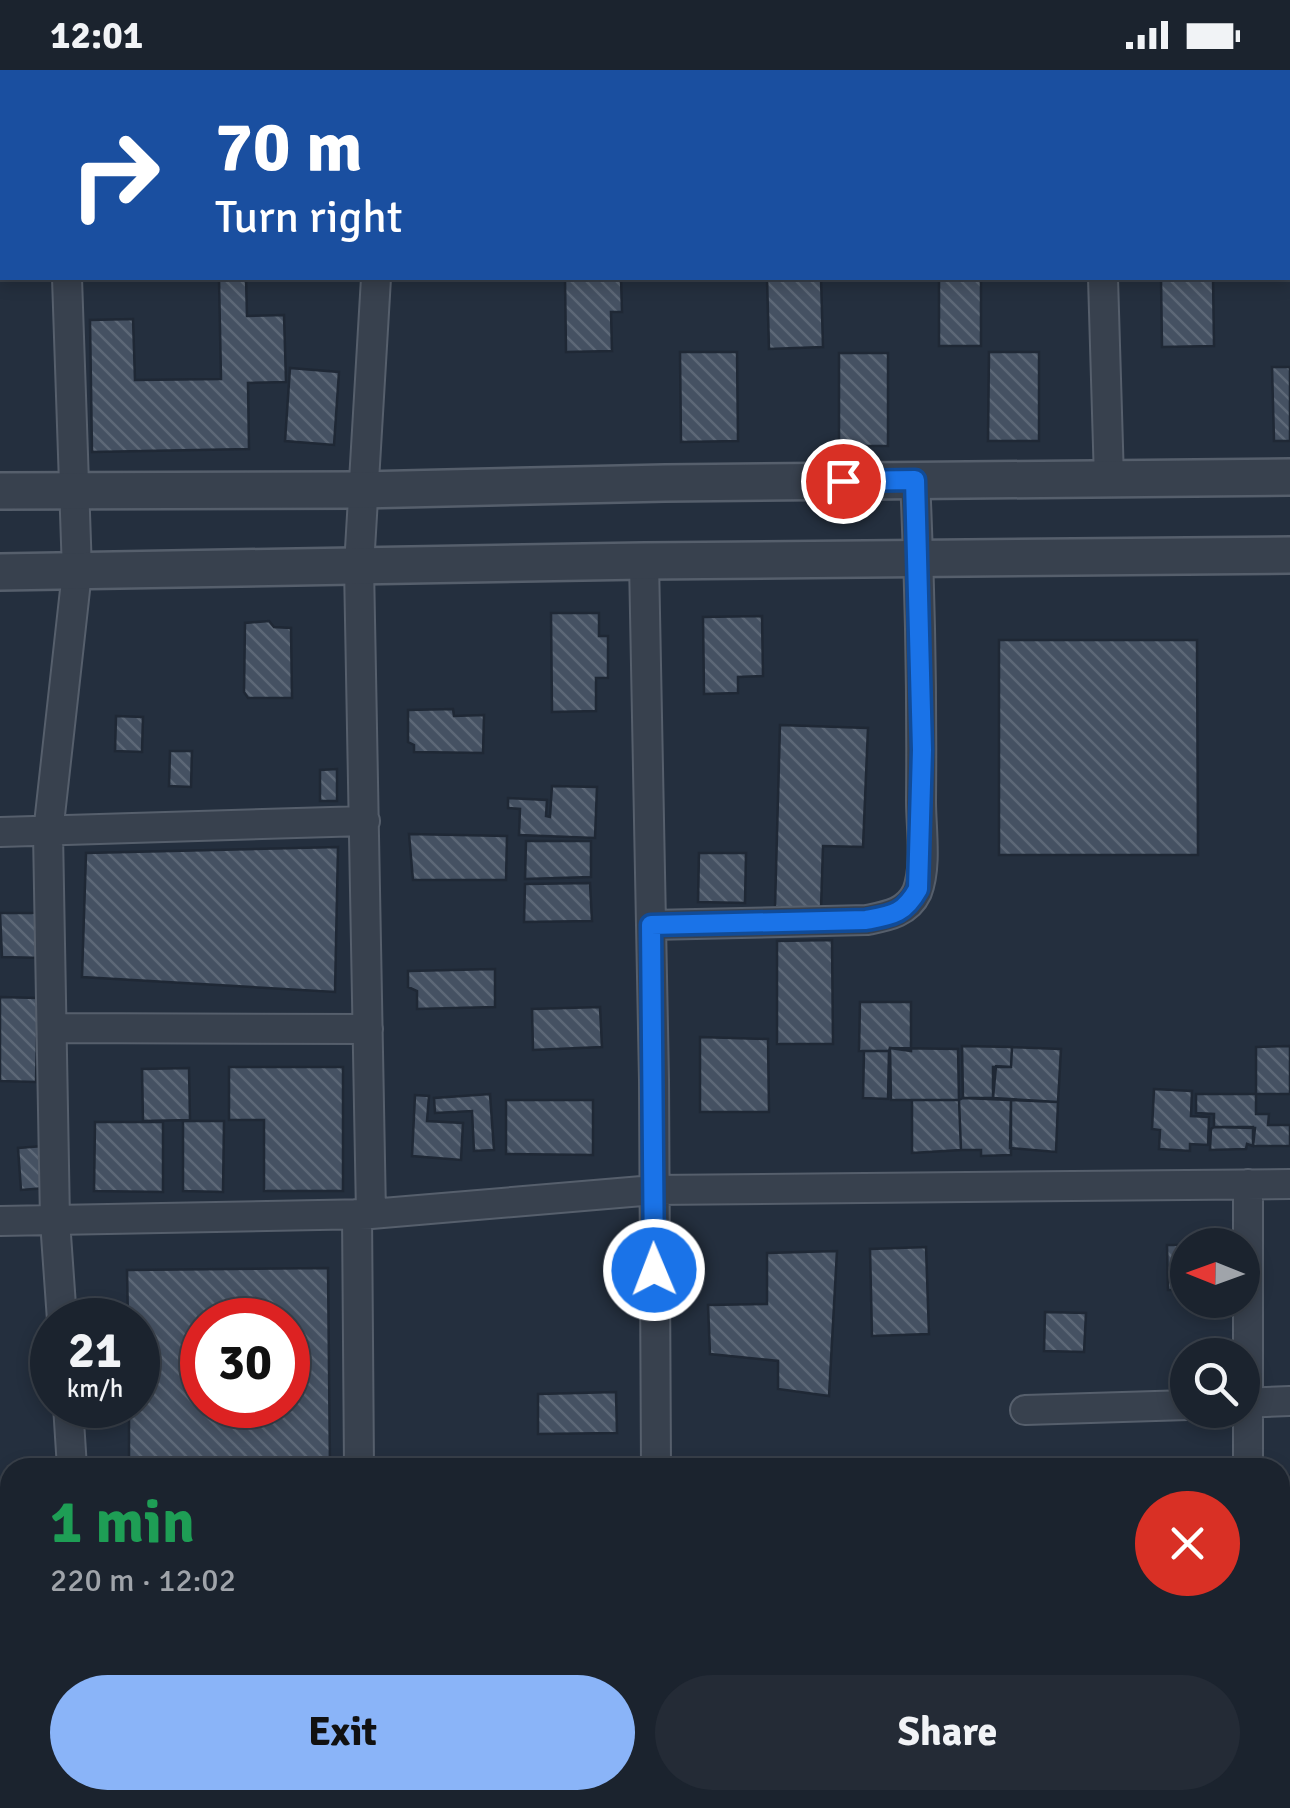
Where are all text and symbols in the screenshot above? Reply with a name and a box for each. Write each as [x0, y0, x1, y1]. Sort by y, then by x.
text: 12:01 [50, 12, 143, 59]
text: 70 m [215, 104, 363, 190]
icon: right [50, 110, 180, 240]
text: Turn right [215, 190, 403, 245]
pin [801, 439, 886, 524]
icon: arrive [816, 454, 871, 509]
position arrow [602, 1218, 706, 1322]
north arrow [1170, 1228, 1260, 1318]
map controls [1170, 1228, 1260, 1428]
speed limit sign: 30 [180, 1298, 310, 1428]
text: 21 [68, 1320, 122, 1382]
button: search [1170, 1338, 1260, 1428]
text: km/h [67, 1373, 123, 1404]
text: 1 min [50, 1486, 195, 1560]
button: close [1135, 1491, 1240, 1596]
text: 220 m · 12:02 [50, 1561, 236, 1600]
button: Exit [50, 1675, 635, 1790]
button: Share [655, 1675, 1240, 1790]

